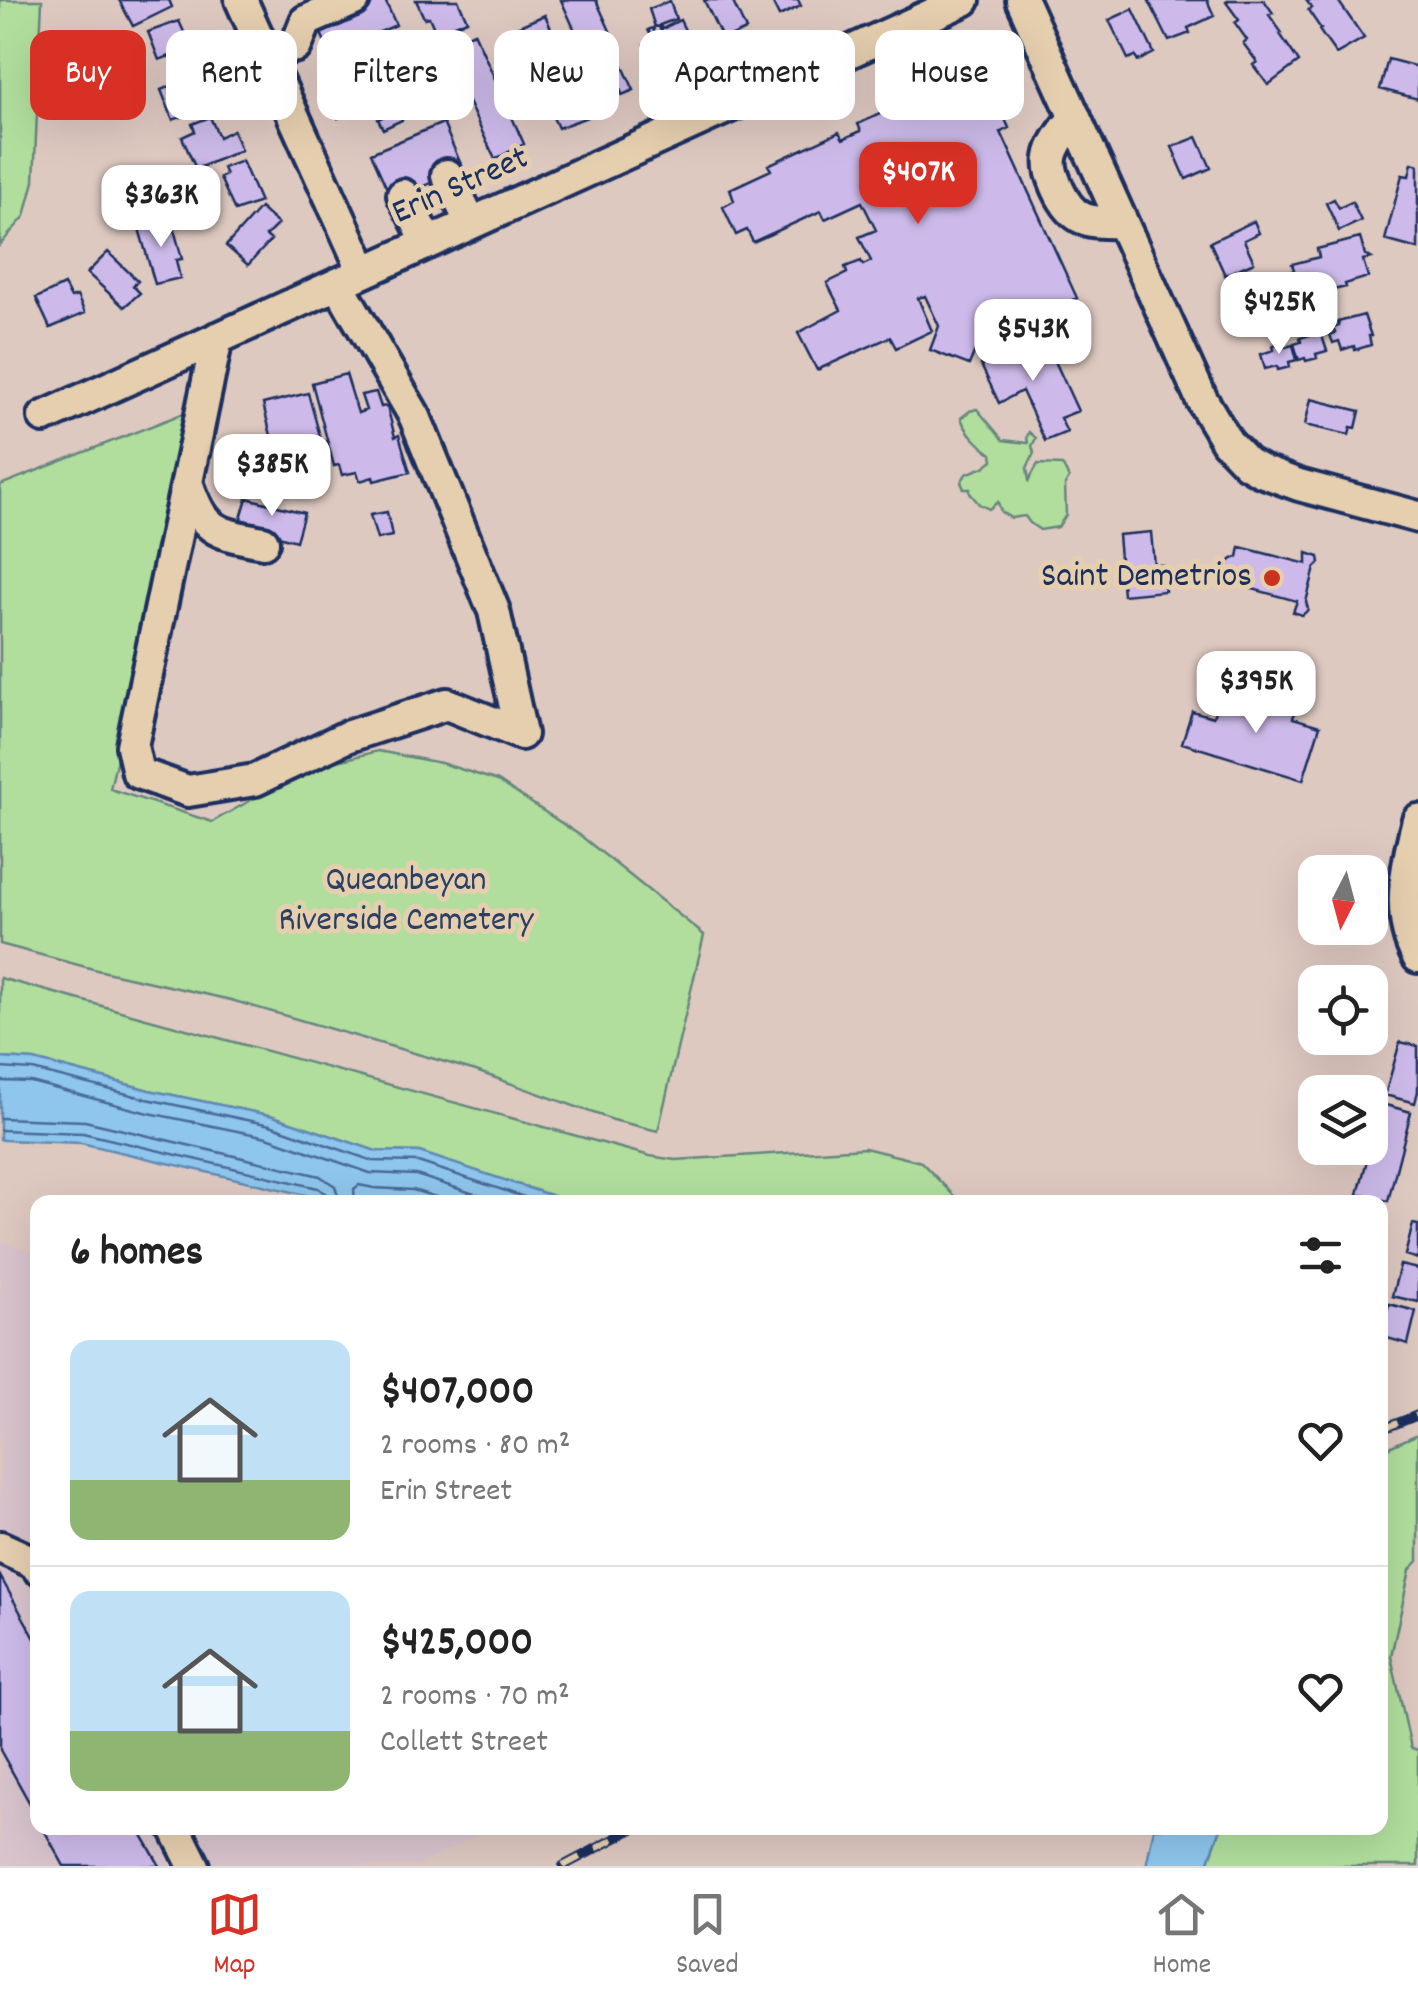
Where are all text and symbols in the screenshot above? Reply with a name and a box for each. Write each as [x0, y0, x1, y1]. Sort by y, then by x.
chip: Buy [30, 30, 146, 120]
chip: Rent [166, 30, 297, 120]
chip: Filters [317, 30, 474, 120]
chip: New [494, 30, 619, 120]
chip: Apartment [639, 30, 855, 120]
chip: House [875, 30, 1024, 120]
street label: Erin Street [385, 135, 537, 239]
pin: $407K [848, 142, 988, 227]
text: $407K [881, 151, 955, 197]
pin: $363K [91, 165, 231, 250]
text: $363K [123, 174, 199, 220]
pin: $425K [1209, 272, 1349, 357]
text: $425K [1242, 281, 1316, 327]
pin: $543K [963, 299, 1103, 384]
text: $543K [996, 308, 1070, 354]
pin: $385K [202, 434, 342, 519]
text: $385K [236, 443, 308, 489]
place label: Saint Demetrios [1041, 553, 1252, 603]
marker: Saint Demetrios [1261, 567, 1283, 589]
pin: $395K [1186, 651, 1326, 736]
text: $395K [1219, 660, 1293, 706]
north arrow [1298, 855, 1388, 945]
map controls [1298, 855, 1388, 1165]
park label: Queanbeyan Riverside Cemetery [278, 857, 534, 947]
button: locate [1298, 965, 1388, 1055]
button: layers [1298, 1075, 1388, 1165]
text: 6 homes [70, 1225, 203, 1285]
icon: filters [1293, 1228, 1348, 1283]
text: $407,000 [380, 1364, 534, 1424]
icon: home [150, 1380, 270, 1500]
icon: heart [1293, 1413, 1348, 1468]
text: 2 rooms · 80 m² [380, 1424, 570, 1470]
text: Erin Street [380, 1470, 512, 1516]
text: $425,000 [380, 1615, 533, 1675]
icon: home [150, 1631, 270, 1751]
icon: heart [1293, 1664, 1348, 1719]
text: 2 rooms · 70 m² [380, 1675, 570, 1721]
text: Collett Street [380, 1721, 548, 1767]
tab: Map [207, 1887, 262, 1987]
tab: Saved [676, 1887, 739, 1987]
tab: Home [1153, 1887, 1211, 1987]

